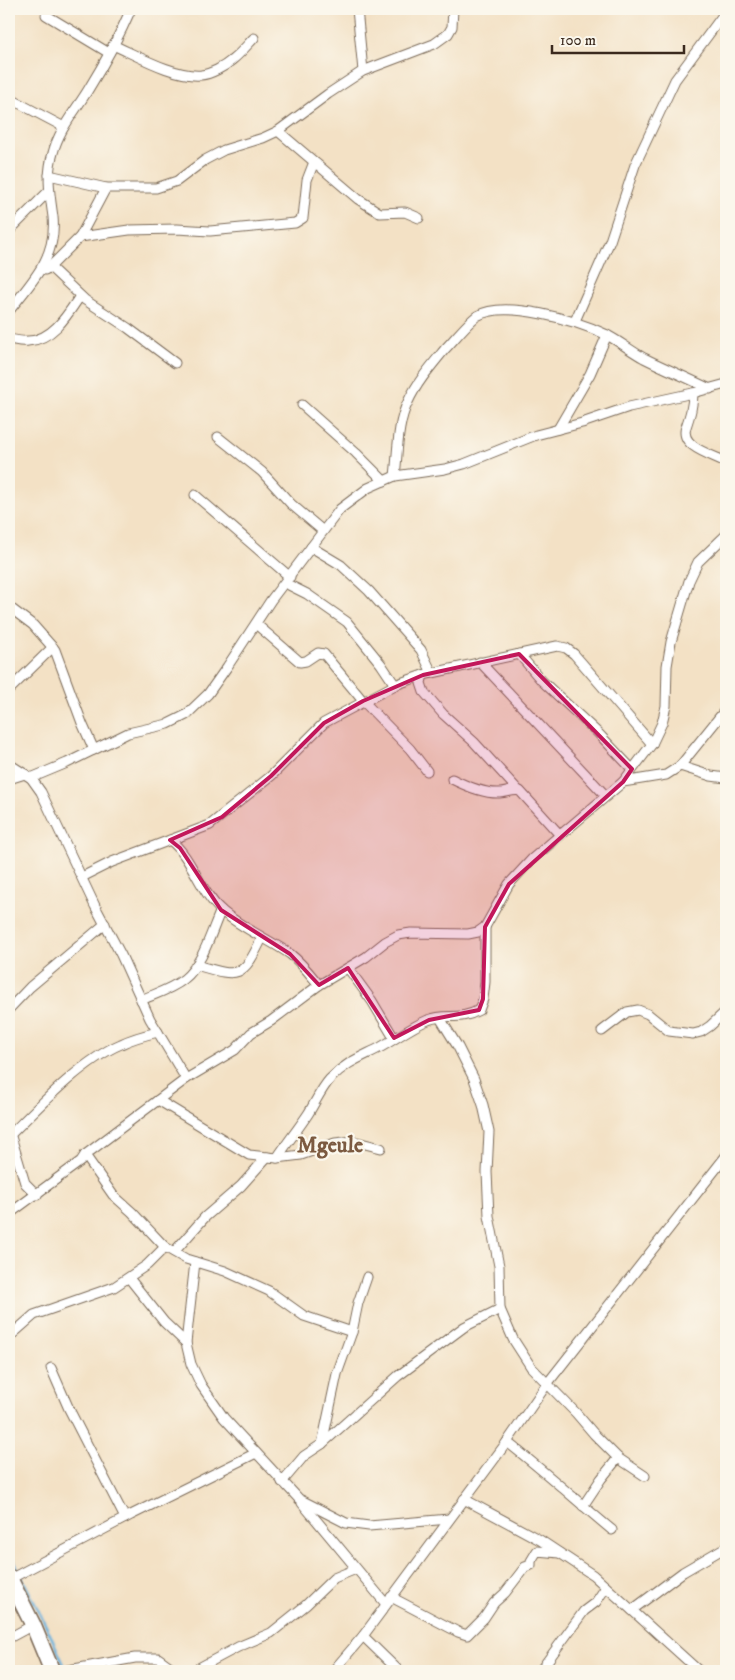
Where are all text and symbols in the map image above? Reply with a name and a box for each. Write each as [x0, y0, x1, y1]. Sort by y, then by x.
scale bar [552, 22, 685, 54]
text: 100 m [560, 31, 596, 50]
district label: Mgeule [297, 1132, 363, 1159]

